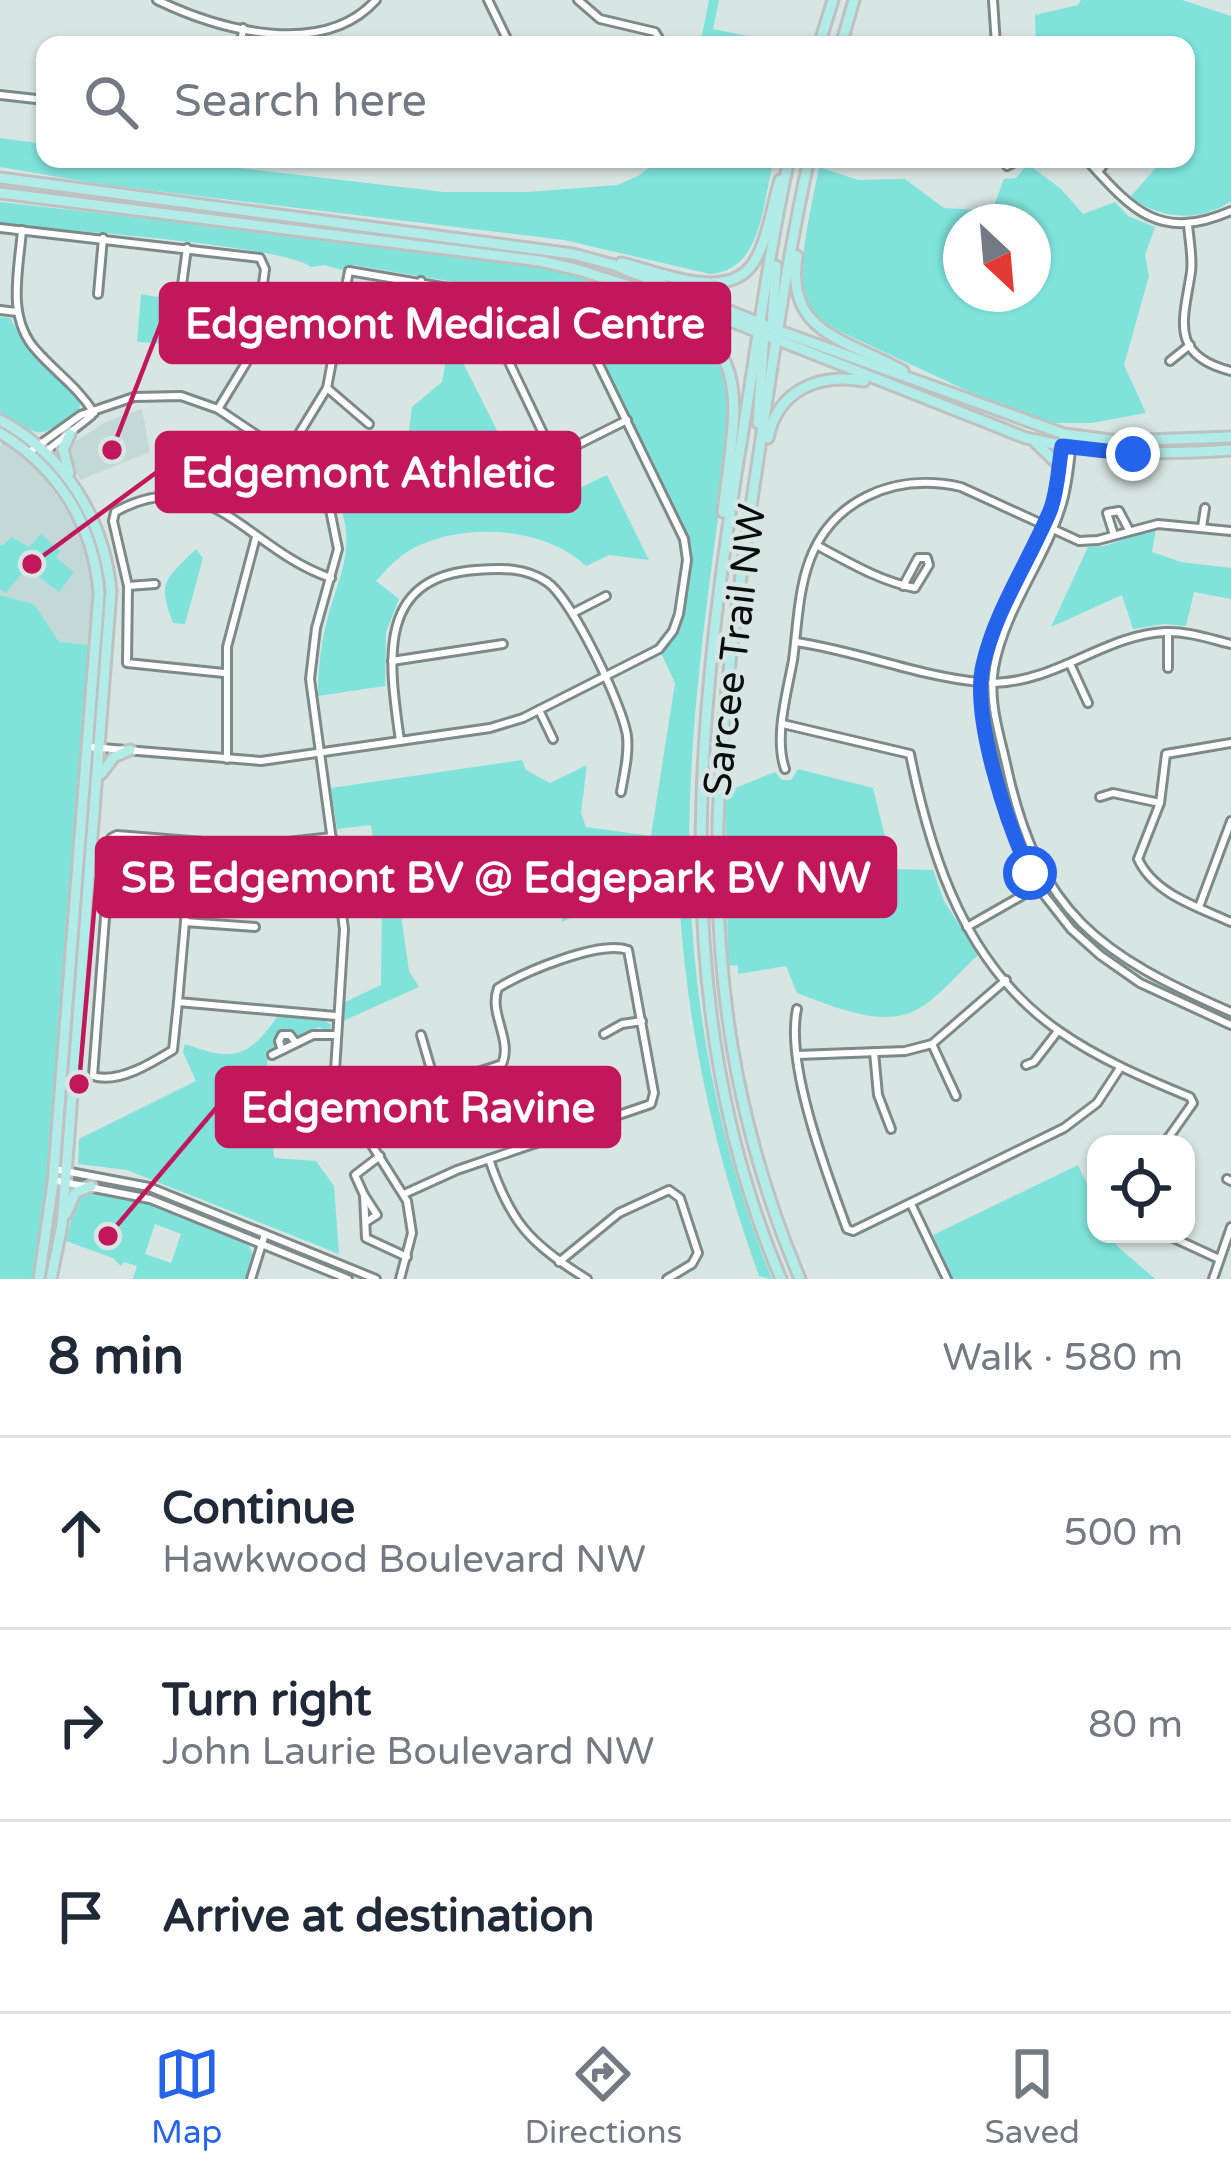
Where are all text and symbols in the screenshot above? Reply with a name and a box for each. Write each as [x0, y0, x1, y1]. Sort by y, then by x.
search box [36, 36, 1195, 168]
icon: search [78, 69, 144, 135]
text: Search here [174, 75, 427, 129]
north arrow [943, 204, 1051, 312]
callout: Edgemont Medical Centre [161, 284, 729, 362]
text: Edgemont Medical Centre [185, 299, 705, 350]
route end [1106, 427, 1160, 481]
callout: Edgemont Athletic [157, 433, 579, 511]
text: Edgemont Athletic [181, 448, 555, 499]
street label: Sarcee Trail NW [694, 501, 776, 799]
callout: SB Edgemont BV @ Edgepark BV NW [97, 838, 895, 916]
route start [1003, 846, 1057, 900]
text: SB Edgemont BV @ Edgepark BV NW [121, 853, 872, 904]
callout: Edgemont Ravine [217, 1068, 619, 1146]
text: Edgemont Ravine [241, 1083, 595, 1134]
map controls [1087, 1135, 1195, 1243]
button: locate [1087, 1135, 1195, 1243]
text: 8 min [48, 1326, 184, 1388]
text: Walk · 580 m [942, 1334, 1183, 1381]
text: Continue [162, 1482, 355, 1536]
icon: ahead [48, 1500, 114, 1566]
text: 500 m [1064, 1509, 1183, 1556]
text: Hawkwood Boulevard NW [162, 1536, 646, 1583]
text: Turn right [162, 1674, 371, 1728]
icon: right [48, 1692, 114, 1758]
text: 80 m [1088, 1701, 1183, 1748]
text: John Laurie Boulevard NW [162, 1728, 654, 1775]
icon: arrive [48, 1884, 114, 1950]
text: Arrive at destination [162, 1890, 594, 1944]
tab: Map [151, 2041, 222, 2152]
tab: Directions [524, 2041, 682, 2152]
tab: Saved [985, 2041, 1080, 2152]

